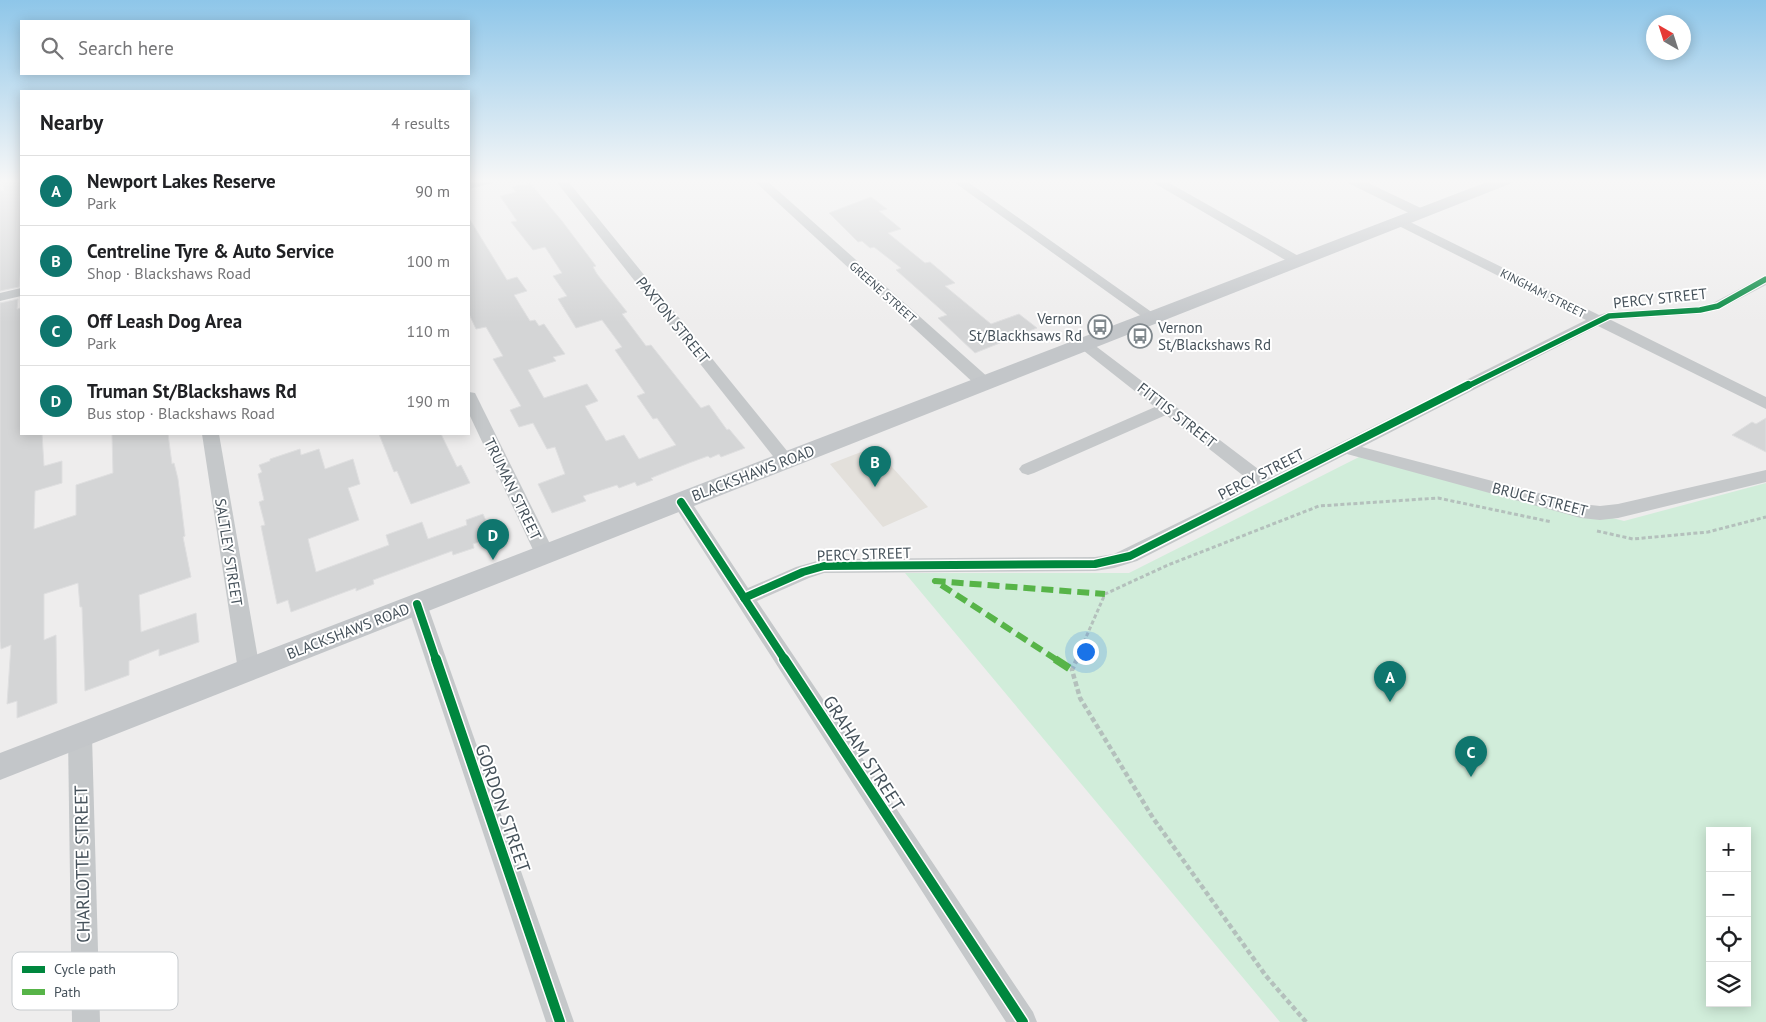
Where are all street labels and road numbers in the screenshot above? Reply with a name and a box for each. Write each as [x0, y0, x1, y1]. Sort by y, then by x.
street label: GREENE STREET [846, 258, 920, 326]
street label: KINGHAM STREET [1498, 265, 1588, 321]
street label: PAXTON STREET [632, 273, 714, 368]
street label: PERCY STREET [1612, 284, 1709, 312]
street label: FITTIS STREET [1134, 378, 1221, 452]
street label: TRUMAN STREET [480, 435, 546, 544]
street label: BLACKSHAWS ROAD [689, 441, 817, 505]
street label: PERCY STREET [1215, 444, 1308, 504]
street label: BRUCE STREET [1490, 478, 1590, 520]
street label: SALTLEY STREET [211, 497, 247, 608]
street label: PERCY STREET [817, 543, 912, 565]
street label: BLACKSHAWS ROAD [284, 599, 412, 663]
street label: GRAHAM STREET [818, 691, 910, 815]
street label: GORDON STREET [470, 741, 536, 875]
street label: CHARLOTTE STREET [69, 785, 95, 943]

